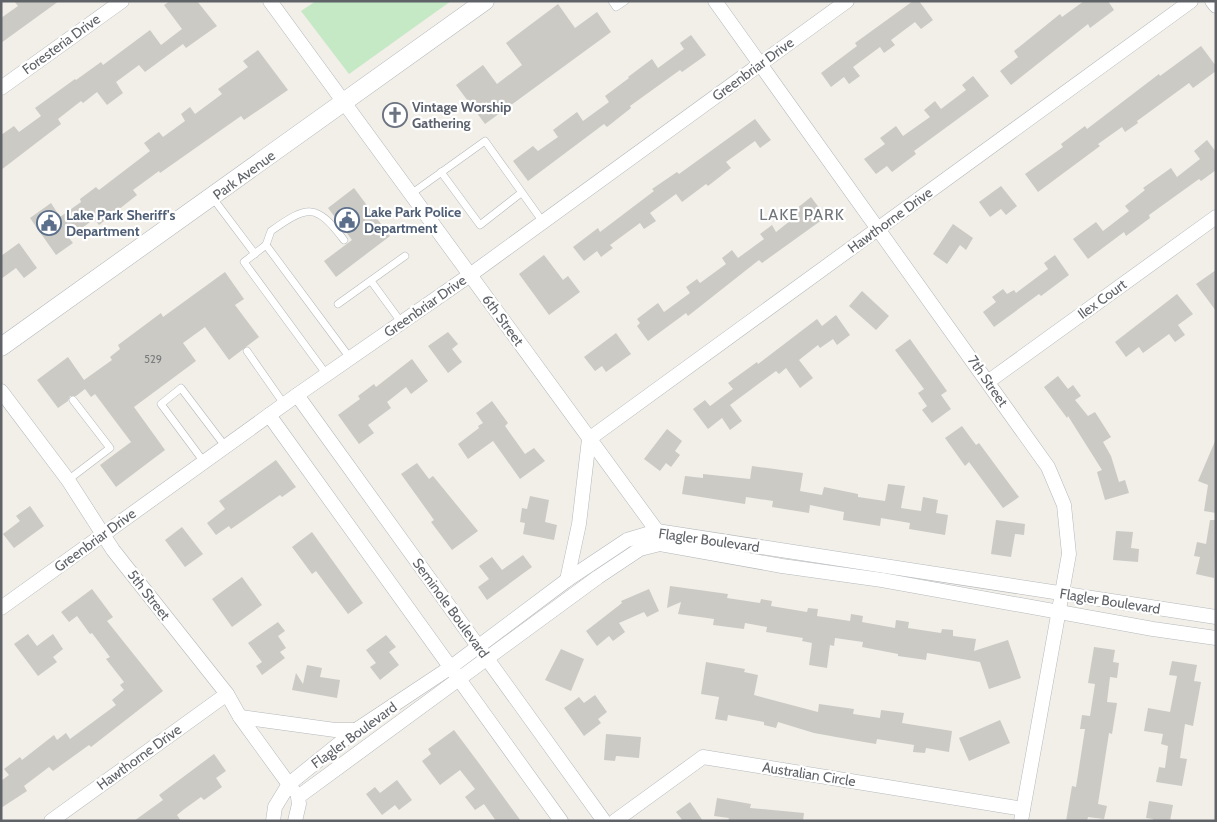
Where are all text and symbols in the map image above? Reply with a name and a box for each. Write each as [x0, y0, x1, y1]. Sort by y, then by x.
street label: Foresteria Drive [18, 10, 104, 78]
street label: Greenbriar Drive [709, 33, 797, 105]
place label: Vintage Worship Gathering [412, 98, 511, 132]
church icon: Vintage Worship Gathering [382, 102, 408, 128]
street label: Park Avenue [209, 146, 279, 204]
street label: Hawthorne Drive [844, 183, 936, 257]
place label: Lake Park Police Department [364, 203, 461, 237]
district label: LAKE PARK [759, 205, 845, 224]
place label: Lake Park Sheriff's Department [66, 206, 175, 240]
public building icon: Lake Park Police Department [334, 207, 360, 233]
public building icon: Lake Park Sheriff's Department [36, 210, 62, 236]
street label: Greenbriar Drive [380, 271, 470, 341]
street label: Ilex Court [1074, 275, 1130, 323]
street label: 6th Street [478, 291, 528, 350]
house number: 529 [144, 352, 162, 366]
street label: 7th Street [964, 352, 1012, 410]
street label: Greenbriar Drive [51, 504, 139, 576]
street label: Flagler Boulevard [657, 524, 761, 556]
street label: Seminole Boulevard [409, 555, 493, 661]
street label: 5th Street [124, 566, 174, 624]
street label: Flagler Boulevard [1058, 584, 1162, 618]
street label: Flagler Boulevard [308, 698, 400, 772]
street label: Hawthorne Drive [93, 720, 185, 794]
street label: Australian Circle [761, 758, 857, 790]

